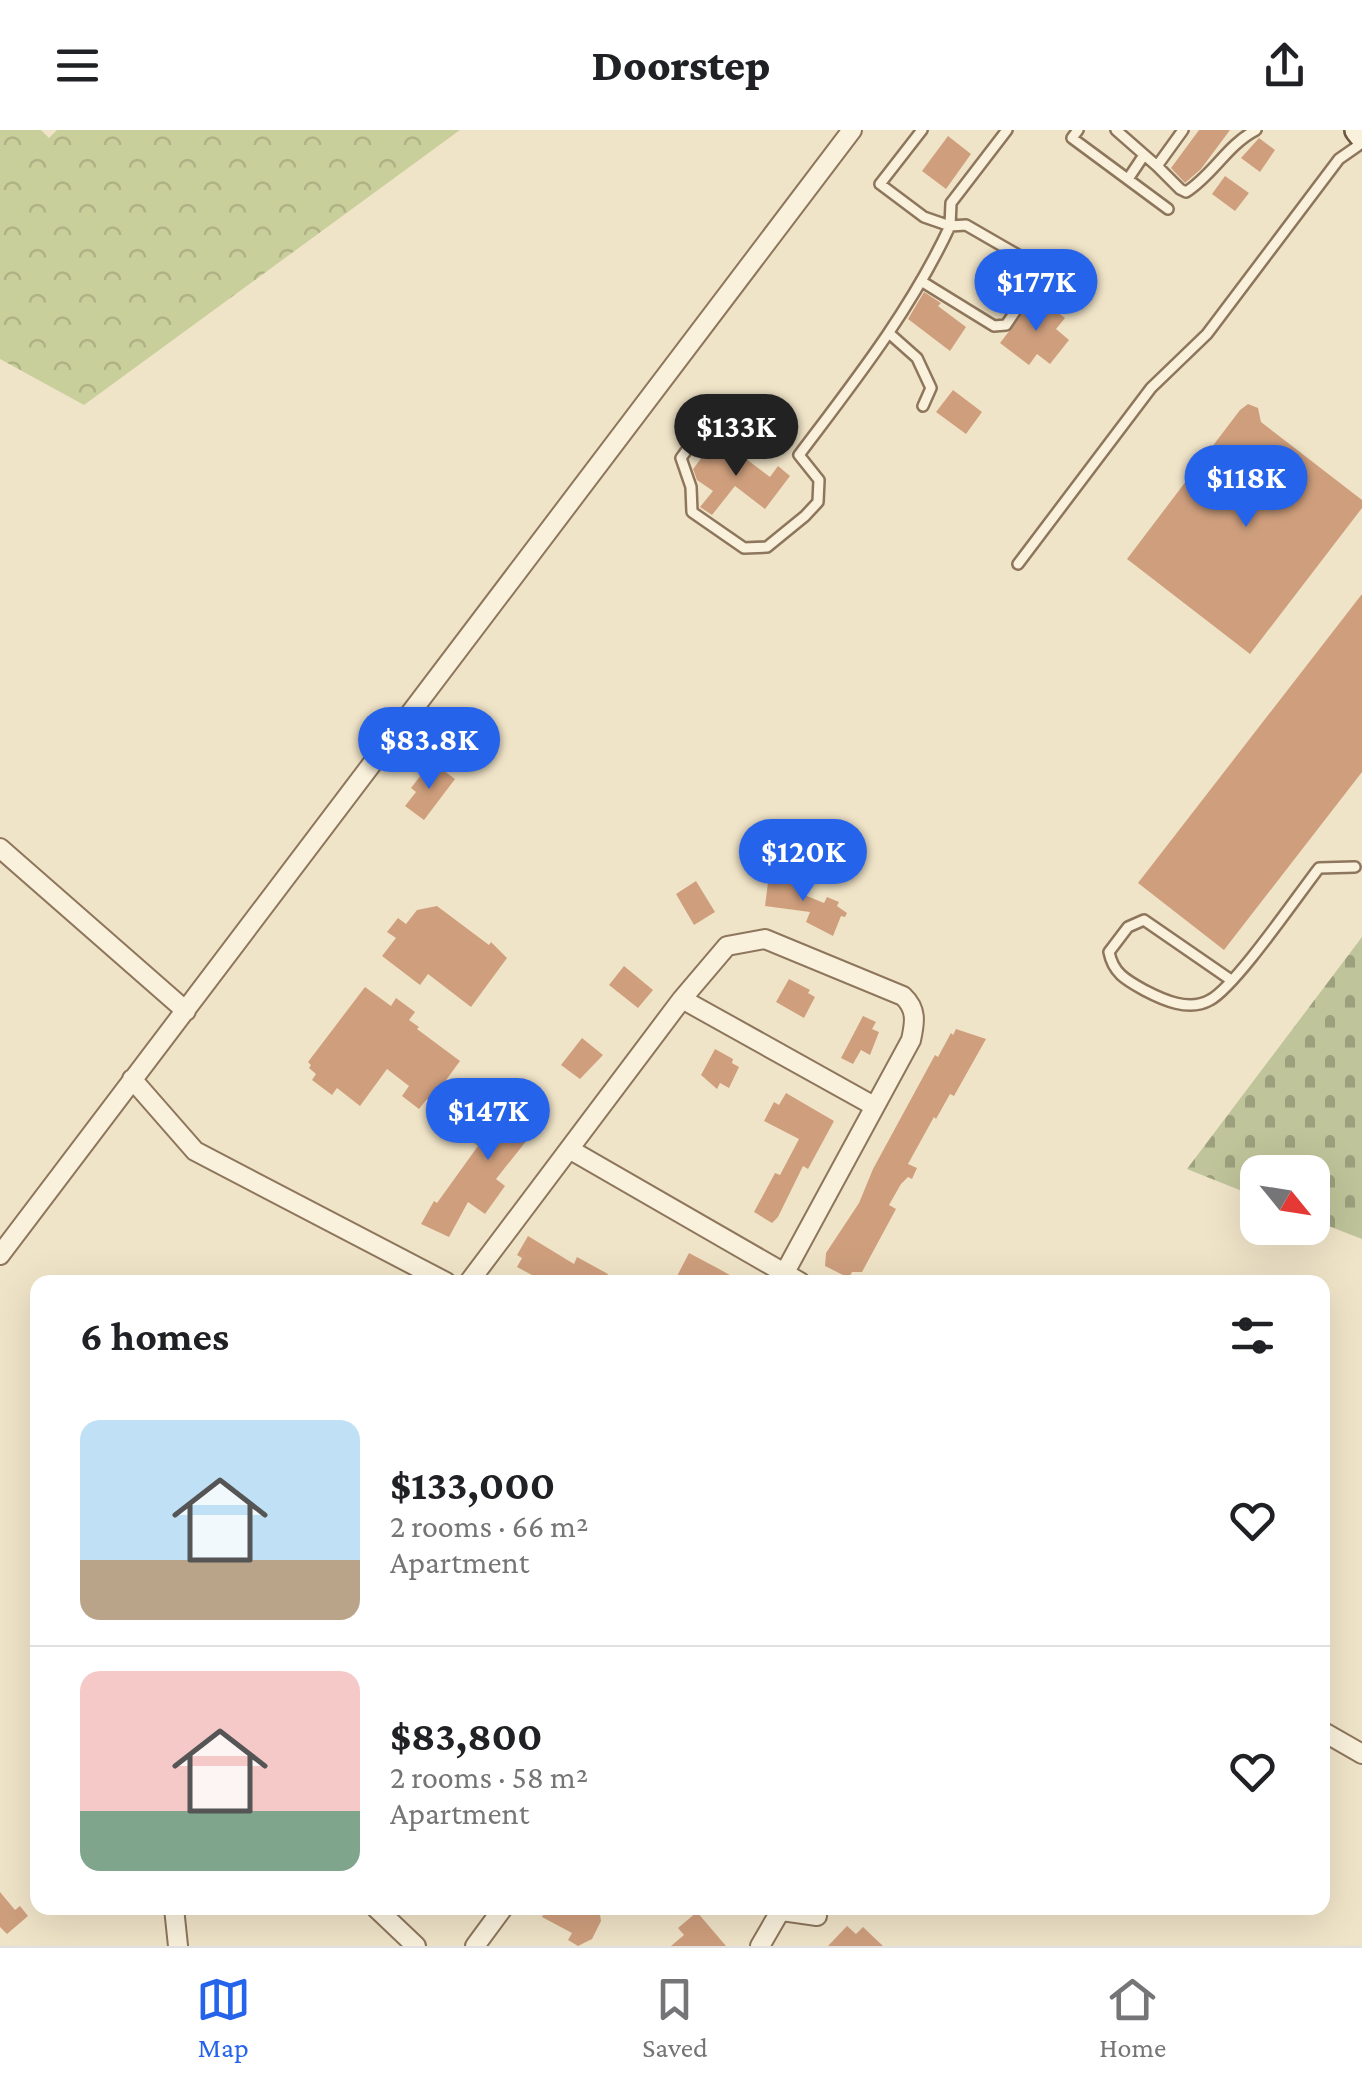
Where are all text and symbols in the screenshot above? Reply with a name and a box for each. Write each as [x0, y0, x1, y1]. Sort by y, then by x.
icon: menu [50, 38, 105, 93]
icon: share [1257, 38, 1312, 93]
text: Doorstep [592, 40, 770, 90]
pin: $177K [966, 249, 1106, 334]
text: $177K [996, 263, 1076, 299]
pin: $133K [666, 394, 806, 479]
text: $133K [696, 408, 776, 444]
pin: $118K [1176, 445, 1316, 530]
text: $118K [1207, 459, 1286, 495]
pin: $83.8K [348, 707, 510, 792]
text: $83.8K [380, 721, 478, 757]
pin: $120K [733, 819, 873, 904]
text: $120K [761, 833, 845, 869]
pin: $147K [418, 1078, 558, 1163]
text: $147K [448, 1092, 528, 1128]
north arrow [1240, 1155, 1330, 1245]
map controls [1240, 1155, 1330, 1245]
icon: filters [1225, 1308, 1280, 1363]
text: 6 homes [80, 1312, 229, 1359]
icon: home [160, 1460, 280, 1580]
text: $133,000 [390, 1461, 555, 1508]
icon: heart [1225, 1493, 1280, 1548]
text: 2 rooms · 66 m² [390, 1508, 588, 1544]
text: Apartment [390, 1544, 529, 1580]
icon: home [160, 1711, 280, 1831]
text: $83,800 [390, 1712, 543, 1759]
icon: heart [1225, 1744, 1280, 1799]
text: 2 rooms · 58 m² [390, 1759, 588, 1795]
text: Apartment [390, 1795, 529, 1831]
tab: Map [196, 1972, 251, 2063]
tab: Saved [642, 1972, 708, 2063]
tab: Home [1099, 1972, 1166, 2063]

